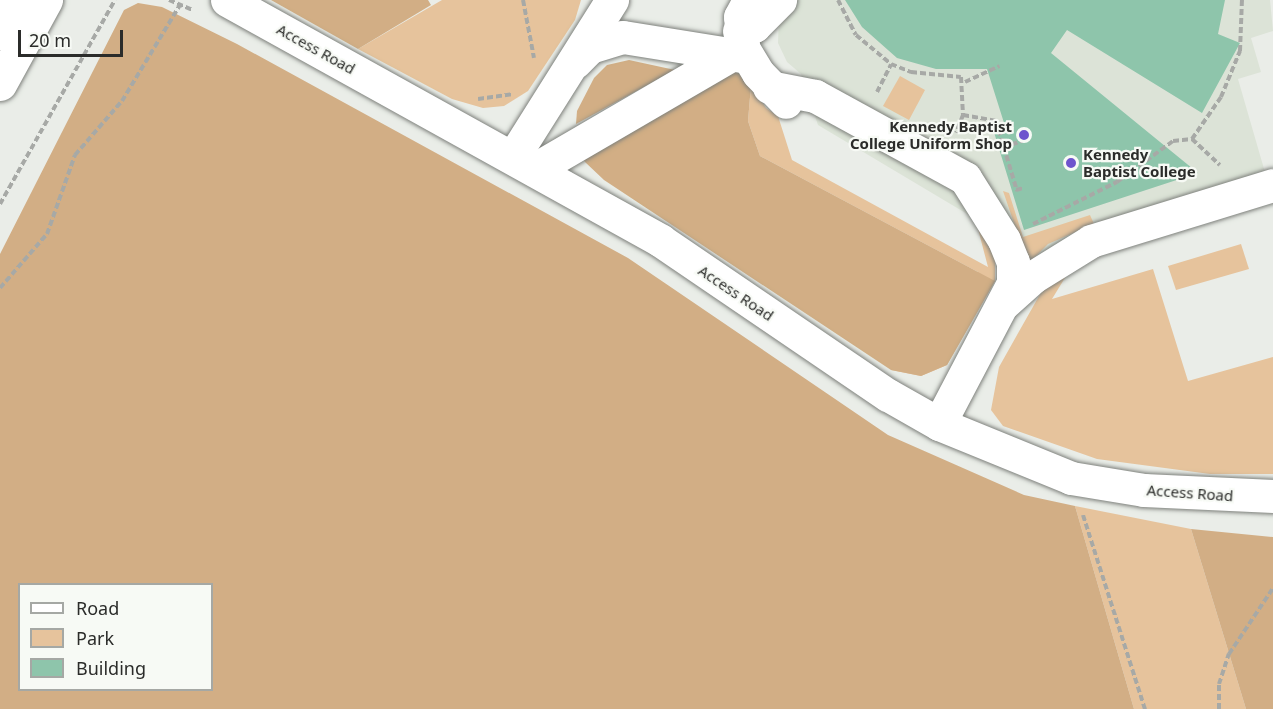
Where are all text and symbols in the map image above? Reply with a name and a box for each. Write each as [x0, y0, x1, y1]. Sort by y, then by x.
scale bar [21, 18, 126, 56]
street label: Access Road [274, 20, 358, 78]
text: 20 m [29, 28, 71, 52]
place label: Kennedy Baptist College Uniform Shop [850, 117, 1012, 152]
marker: Kennedy Baptist College Uniform Shop [1017, 128, 1031, 142]
place label: Kennedy Baptist College [1083, 145, 1196, 180]
marker: Kennedy Baptist College [1064, 156, 1078, 170]
street label: Access Road [695, 261, 777, 325]
street label: Access Road [1146, 481, 1234, 505]
legend [18, 583, 213, 691]
text: Road [76, 596, 119, 620]
text: Park [76, 626, 114, 650]
text: Building [76, 656, 146, 680]

